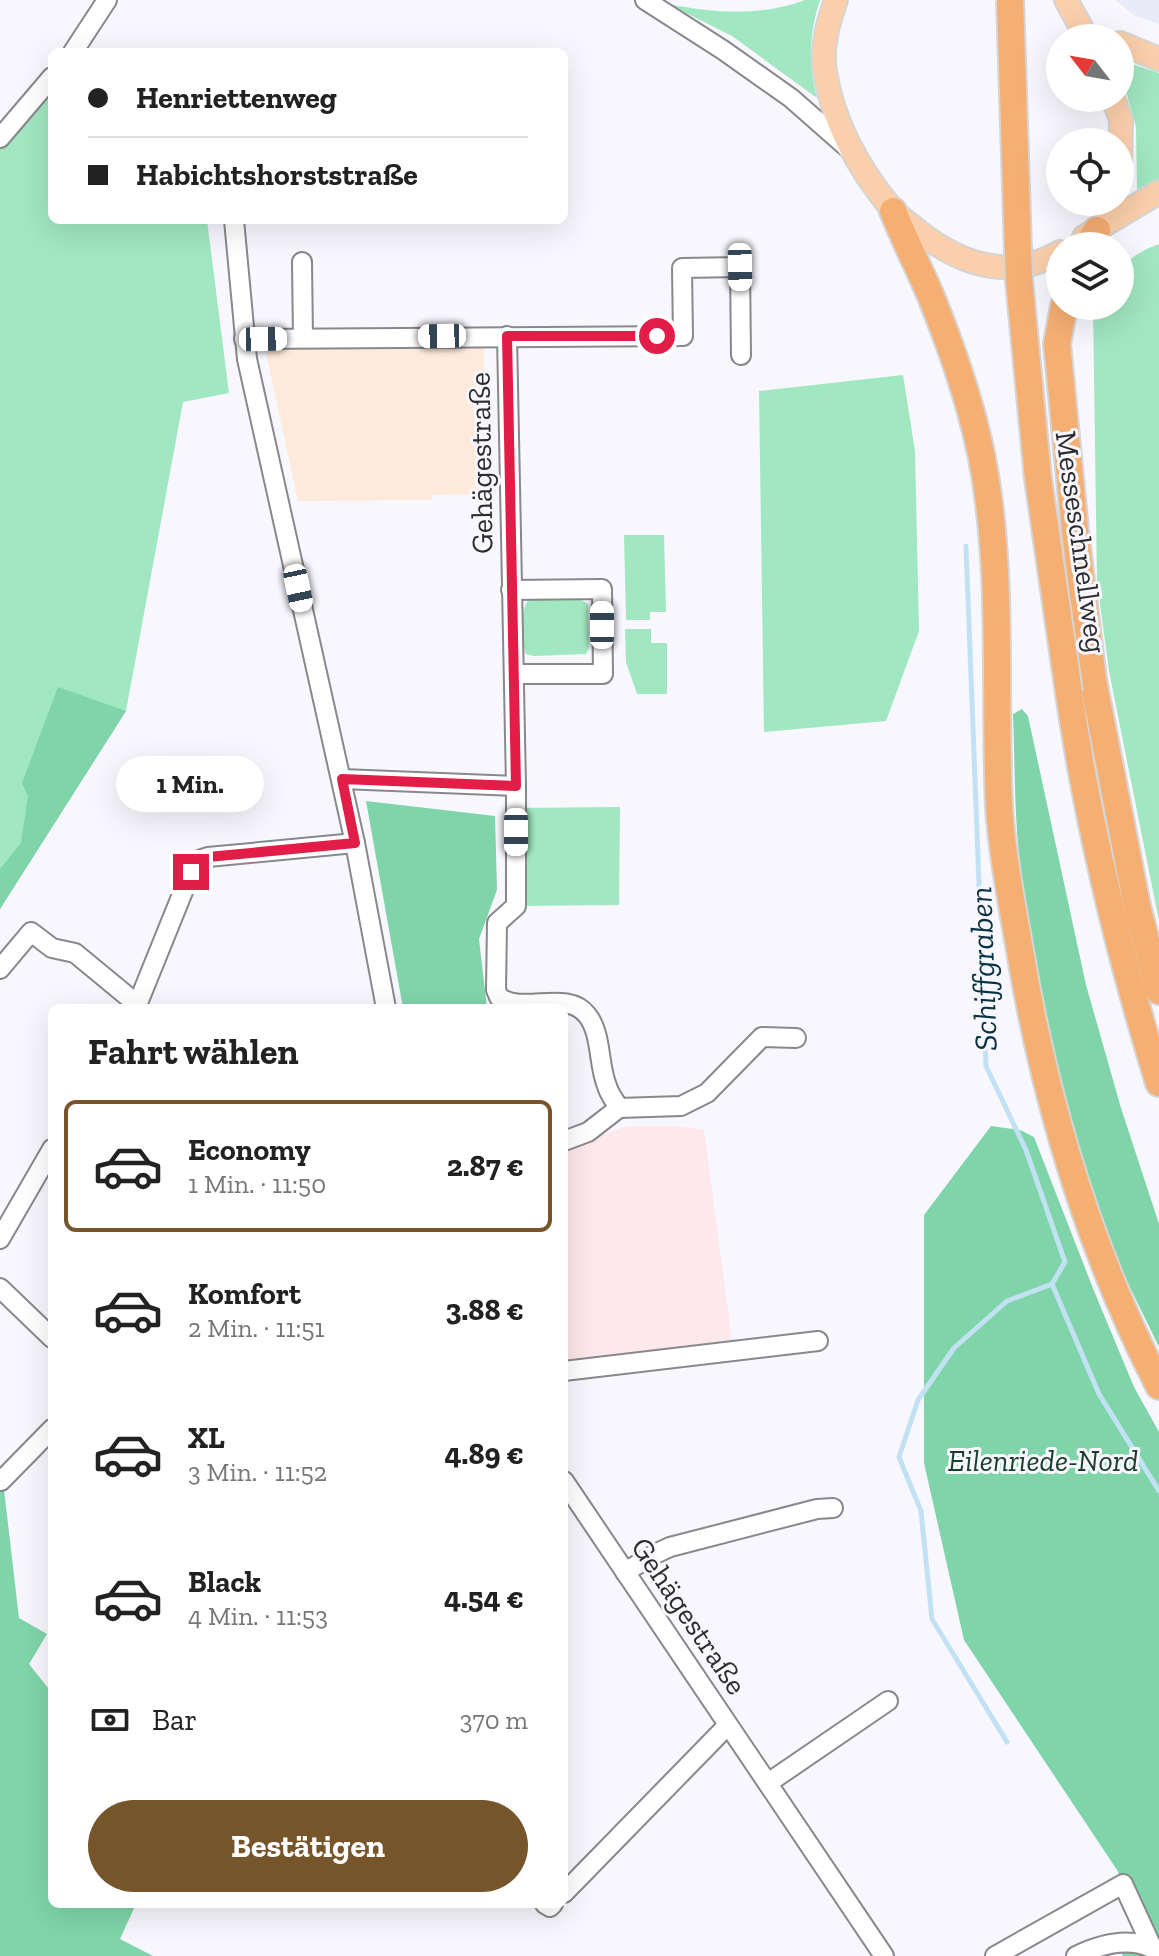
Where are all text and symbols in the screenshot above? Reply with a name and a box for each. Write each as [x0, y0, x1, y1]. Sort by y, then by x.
north arrow [1046, 24, 1134, 112]
map controls [1046, 24, 1134, 320]
text: Henriettenweg [136, 80, 337, 116]
button: locate [1046, 128, 1134, 216]
text: Habichtshorststraße [136, 157, 418, 193]
button: layers [1046, 232, 1134, 320]
car [728, 243, 752, 291]
route start [639, 318, 675, 354]
car [418, 324, 466, 348]
car [239, 327, 287, 351]
street label: Gehägestraße [461, 372, 501, 554]
street label: Messeschnellweg [1048, 428, 1114, 656]
car [281, 562, 315, 614]
car [590, 601, 614, 649]
callout: 1 Min. [117, 756, 265, 812]
text: 1 Min. [156, 768, 224, 800]
car [504, 808, 528, 856]
route end [173, 854, 209, 890]
water label: Schiffgraben [961, 886, 1005, 1052]
text: Fahrt wählen [88, 1030, 299, 1073]
icon: car [92, 1130, 164, 1202]
text: Economy [188, 1132, 311, 1168]
text: 2.87 € [447, 1148, 524, 1184]
text: 1 Min. · 11:50 [188, 1168, 326, 1200]
icon: car [92, 1274, 164, 1346]
text: Komfort [188, 1276, 301, 1312]
text: 3.88 € [445, 1292, 524, 1328]
text: 2 Min. · 11:51 [188, 1312, 325, 1344]
icon: car [92, 1418, 164, 1490]
text: XL [188, 1420, 225, 1456]
text: 4.89 € [444, 1436, 524, 1472]
park label: Eilenriede-Nord [948, 1443, 1138, 1479]
text: 3 Min. · 11:52 [188, 1456, 327, 1488]
street label: Gehägestraße [623, 1531, 755, 1701]
icon: car [92, 1562, 164, 1634]
text: Black [188, 1564, 261, 1600]
text: 4.54 € [444, 1580, 524, 1616]
text: 4 Min. · 11:53 [188, 1600, 328, 1632]
icon: cash [88, 1698, 132, 1742]
text: Bar [152, 1702, 197, 1738]
text: 370 m [460, 1704, 528, 1736]
button: Bestätigen [88, 1800, 528, 1892]

